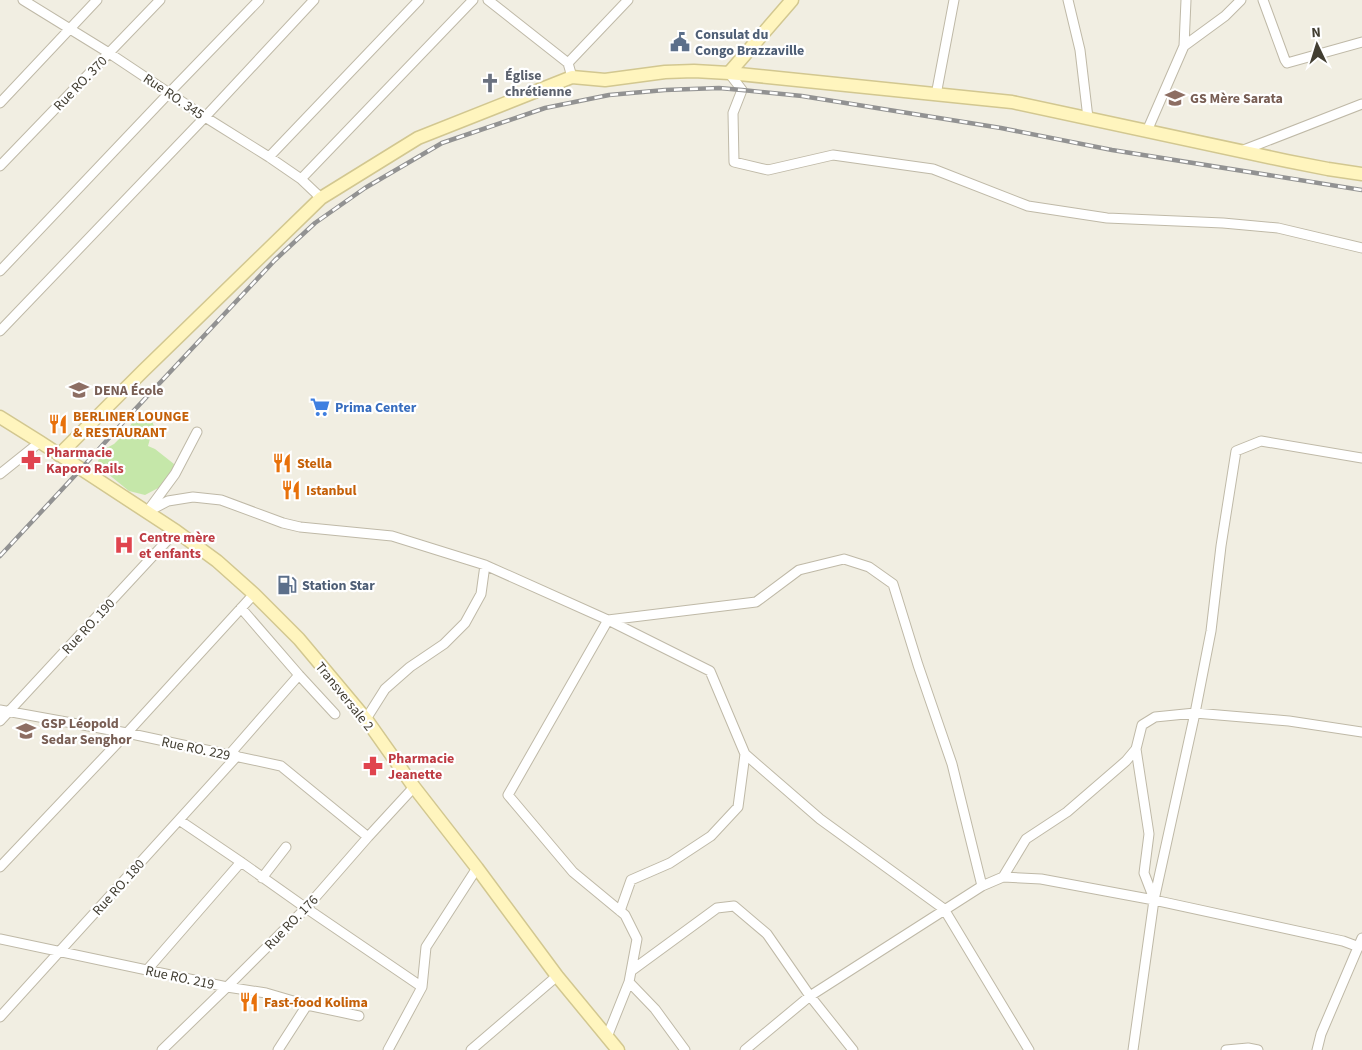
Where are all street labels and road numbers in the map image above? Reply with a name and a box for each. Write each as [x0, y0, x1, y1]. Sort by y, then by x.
street label: Rue RO. 370 [49, 52, 112, 116]
street label: Rue RO. 345 [139, 69, 208, 125]
street label: Rue RO. 190 [58, 594, 120, 659]
street label: Transversale 2 [310, 658, 378, 735]
street label: Rue RO. 229 [160, 732, 232, 766]
street label: Rue RO. 180 [88, 855, 150, 920]
street label: Rue RO. 176 [260, 891, 323, 955]
street label: Rue RO. 219 [144, 961, 216, 995]

